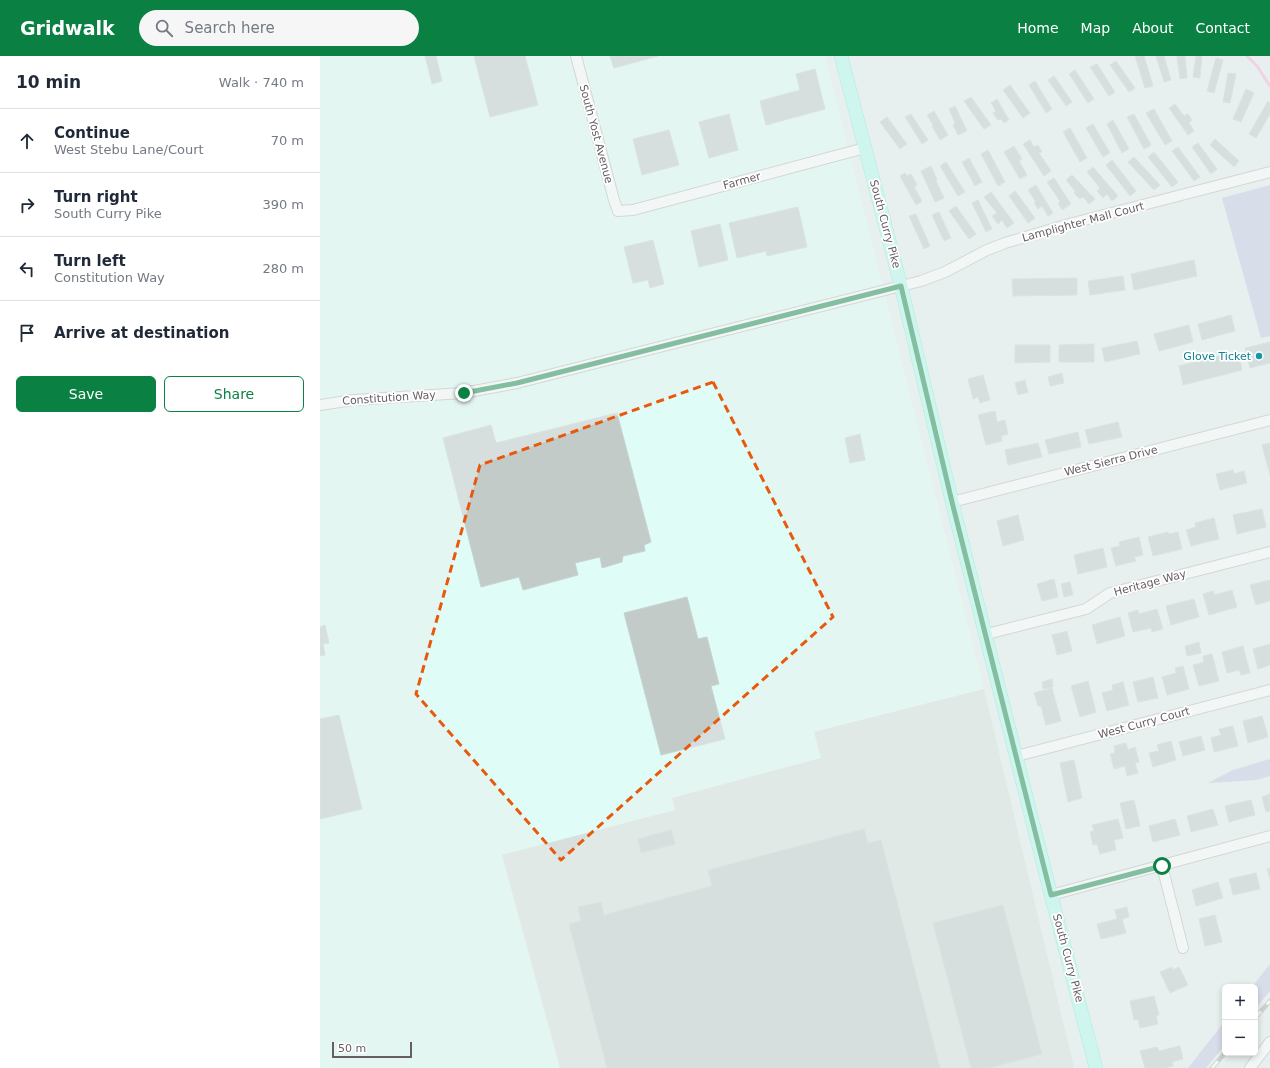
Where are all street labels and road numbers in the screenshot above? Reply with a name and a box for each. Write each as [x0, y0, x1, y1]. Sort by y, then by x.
street label: South Yost Avenue [577, 83, 616, 185]
street label: Farmer [722, 170, 763, 192]
street label: South Curry Pike [867, 178, 903, 270]
street label: Lamplighter Mall Court [1021, 199, 1146, 245]
street label: Constitution Way [342, 388, 437, 408]
street label: West Sierra Drive [1063, 443, 1159, 479]
street label: Heritage Way [1112, 567, 1188, 599]
street label: West Curry Court [1097, 704, 1192, 741]
street label: South Curry Pike [1050, 912, 1086, 1004]

